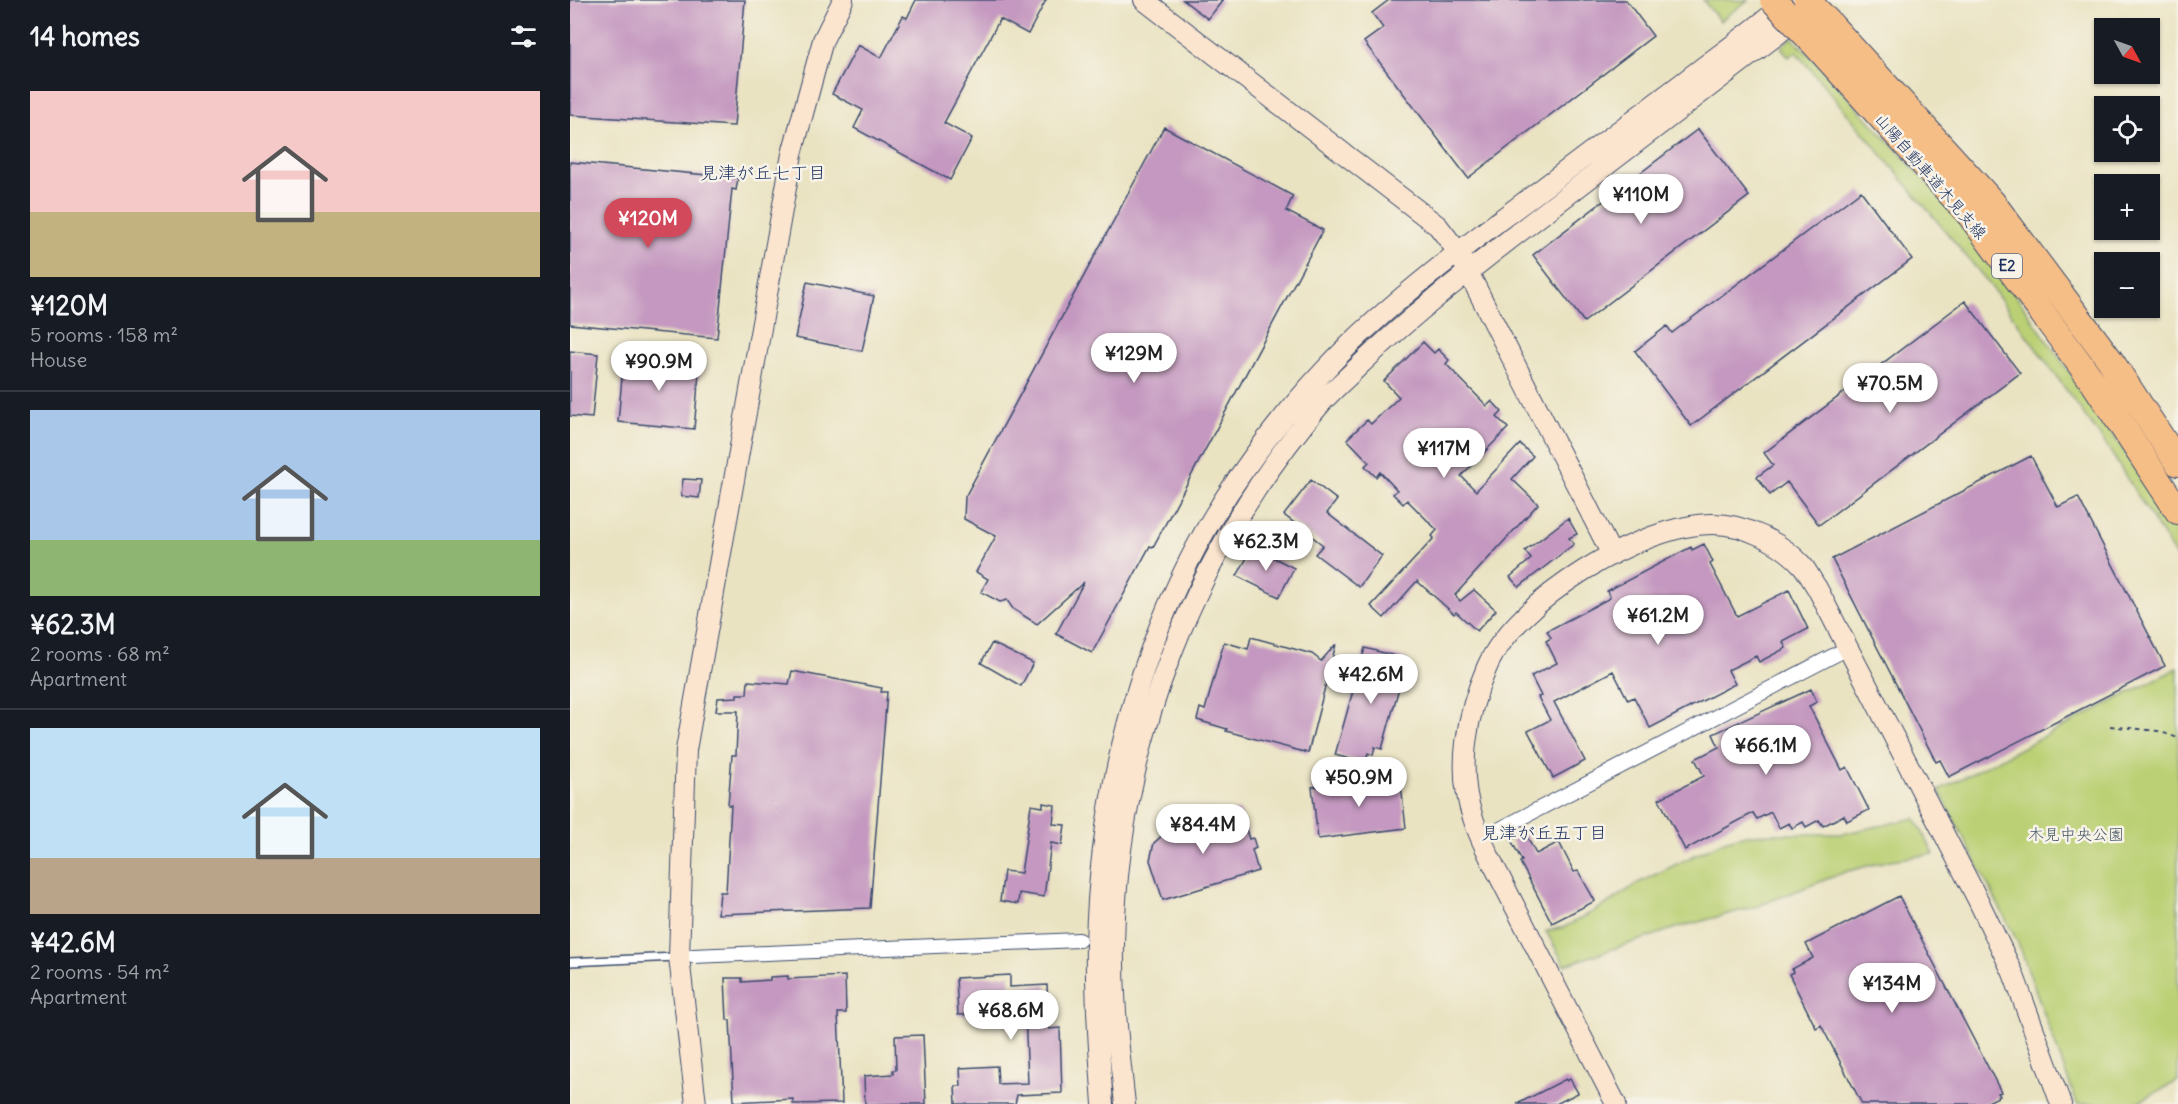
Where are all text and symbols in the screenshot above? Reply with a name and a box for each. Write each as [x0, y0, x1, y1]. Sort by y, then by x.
north arrow [2094, 18, 2160, 84]
map controls [2094, 18, 2160, 318]
text: 14 homes [30, 20, 140, 53]
icon: filters [507, 20, 540, 53]
button: locate [2094, 96, 2160, 162]
street label: 山陽自動車道木見支線 [1871, 109, 1991, 243]
icon: home [231, 130, 339, 238]
district label: 見津が丘七丁目 [700, 161, 826, 184]
pin: ¥110M [1599, 174, 1683, 225]
button: + [2094, 174, 2160, 240]
text: ¥110M [1613, 181, 1669, 206]
pin: ¥120M [606, 198, 690, 249]
text: ¥120M [618, 205, 678, 230]
button: − [2094, 252, 2160, 318]
road number: E2 [1992, 254, 2022, 278]
text: ¥120M [30, 289, 108, 322]
text: 5 rooms · 158 m² [30, 322, 178, 347]
pin: ¥129M [1092, 333, 1176, 384]
text: ¥129M [1105, 340, 1163, 365]
pin: ¥90.9M [610, 341, 708, 392]
text: House [30, 347, 87, 372]
text: ¥90.9M [625, 348, 693, 373]
pin: ¥70.5M [1841, 363, 1939, 414]
text: ¥70.5M [1857, 370, 1923, 395]
pin: ¥117M [1402, 428, 1486, 479]
text: ¥117M [1417, 435, 1471, 460]
icon: home [231, 449, 339, 557]
pin: ¥62.3M [1217, 521, 1315, 572]
text: ¥62.3M [1233, 528, 1299, 553]
pin: ¥61.2M [1609, 595, 1707, 646]
text: ¥61.2M [1627, 602, 1689, 627]
text: ¥62.3M [30, 608, 116, 641]
text: 2 rooms · 68 m² [30, 641, 170, 666]
pin: ¥42.6M [1322, 654, 1420, 705]
text: ¥42.6M [1338, 661, 1404, 686]
text: Apartment [30, 666, 127, 691]
pin: ¥66.1M [1717, 725, 1815, 776]
text: ¥66.1M [1735, 732, 1797, 757]
pin: ¥50.9M [1310, 757, 1408, 808]
text: ¥50.9M [1325, 764, 1393, 789]
icon: home [231, 767, 339, 875]
pin: ¥84.4M [1154, 804, 1252, 855]
text: ¥84.4M [1170, 811, 1236, 836]
district label: 見津が丘五丁目 [1481, 821, 1607, 844]
park label: 木見中央公園 [2028, 824, 2124, 844]
text: ¥42.6M [30, 926, 116, 959]
text: 2 rooms · 54 m² [30, 959, 170, 984]
pin: ¥134M [1850, 963, 1934, 1014]
text: ¥134M [1863, 970, 1921, 995]
text: Apartment [30, 984, 127, 1009]
pin: ¥68.6M [962, 990, 1060, 1041]
text: ¥68.6M [978, 997, 1044, 1022]

